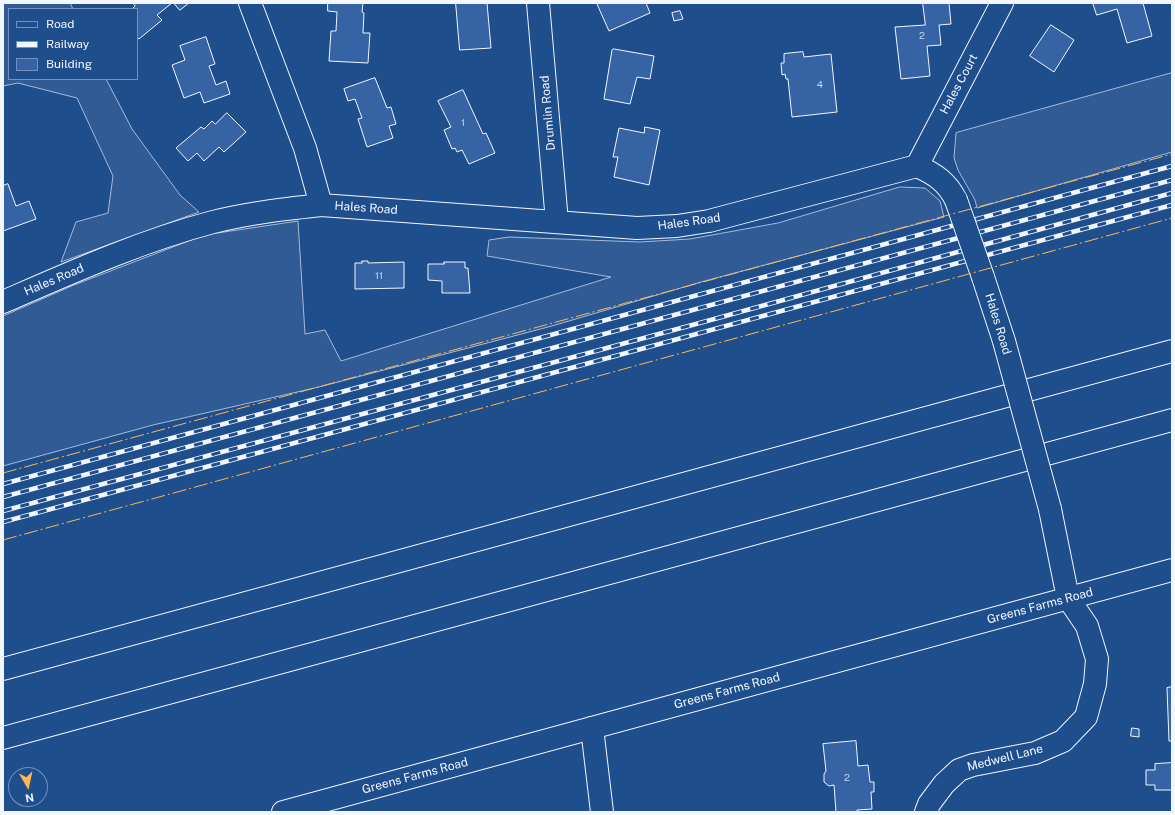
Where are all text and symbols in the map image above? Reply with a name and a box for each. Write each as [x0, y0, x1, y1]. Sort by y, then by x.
legend [8, 8, 138, 80]
text: Road [46, 17, 74, 31]
house number: 2 [919, 30, 925, 42]
text: Railway [46, 37, 89, 51]
street label: Hales Court [937, 51, 981, 117]
text: Building [46, 57, 92, 71]
street label: Drumlin Road [538, 75, 558, 151]
house number: 4 [817, 79, 823, 91]
house number: 1 [461, 117, 465, 129]
street label: Hales Road [334, 199, 398, 217]
street label: Hales Road [657, 210, 721, 234]
street label: Hales Road [22, 261, 86, 299]
house number: 11 [375, 270, 383, 282]
street label: Hales Road [982, 292, 1014, 356]
street label: Greens Farms Road [986, 585, 1094, 627]
street label: Greens Farms Road [673, 670, 781, 712]
street label: Medwell Lane [966, 742, 1044, 774]
street label: Greens Farms Road [361, 755, 469, 797]
north arrow [8, 767, 48, 807]
house number: 2 [844, 772, 850, 784]
text: N [25, 791, 35, 804]

